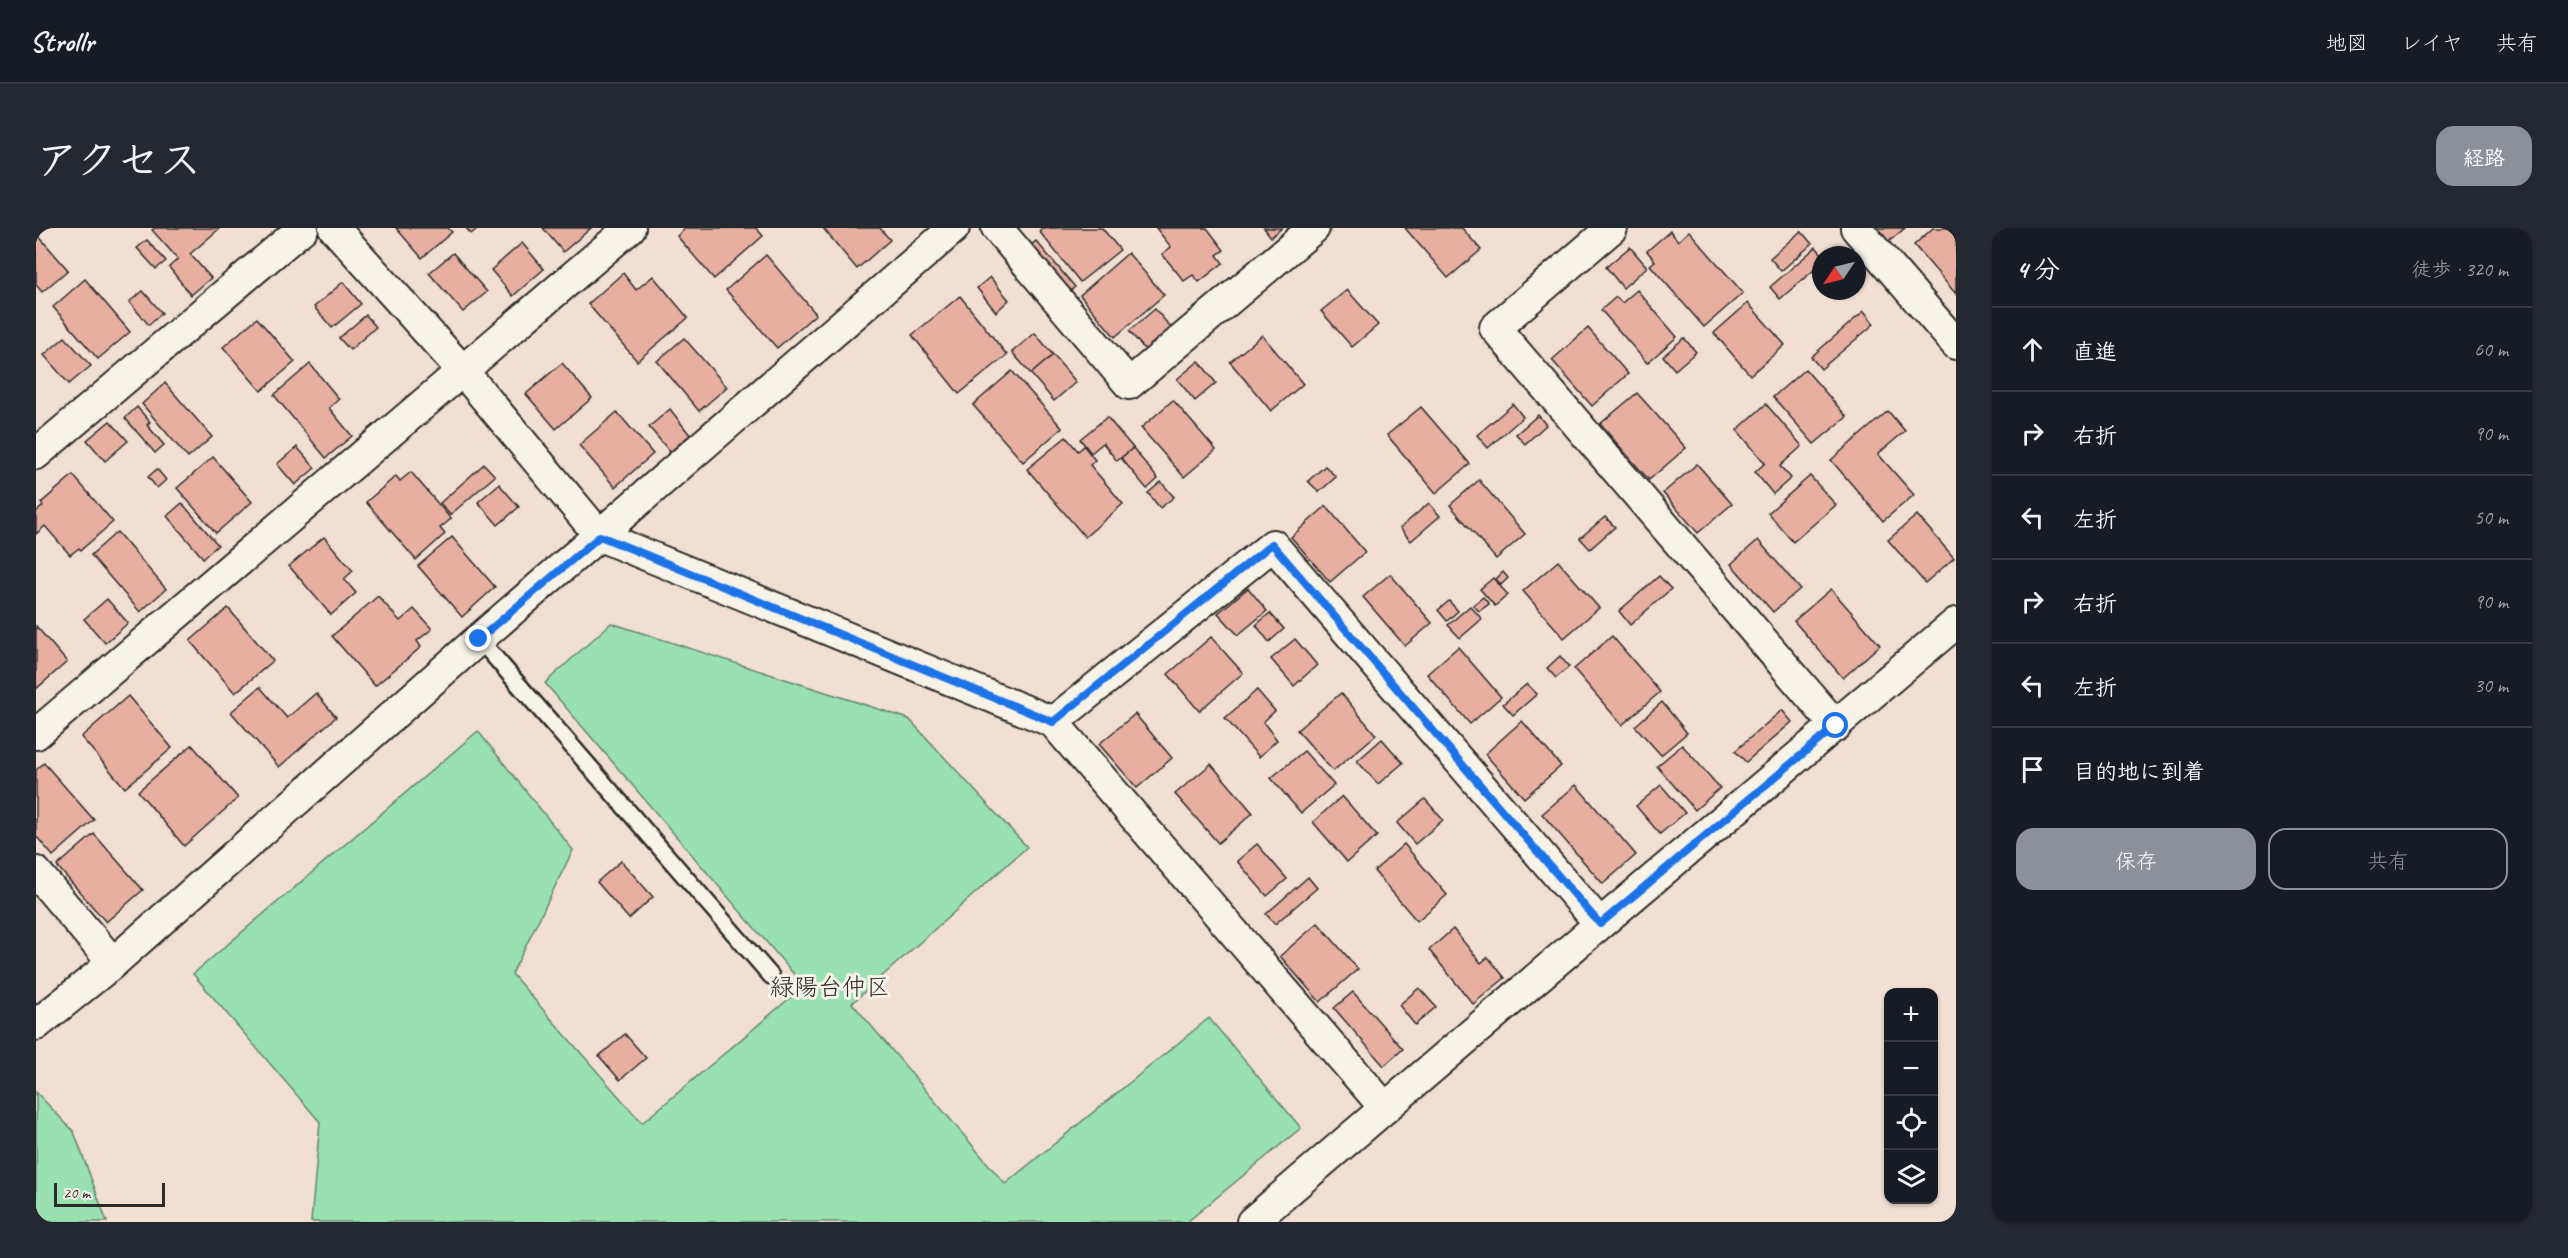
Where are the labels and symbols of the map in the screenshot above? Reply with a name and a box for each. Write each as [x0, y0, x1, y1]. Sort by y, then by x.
north arrow [1812, 246, 1866, 300]
route end [465, 625, 491, 651]
route start [1822, 712, 1848, 738]
district label: 緑陽台仲区 [770, 972, 890, 1002]
scale bar [54, 1180, 165, 1208]

